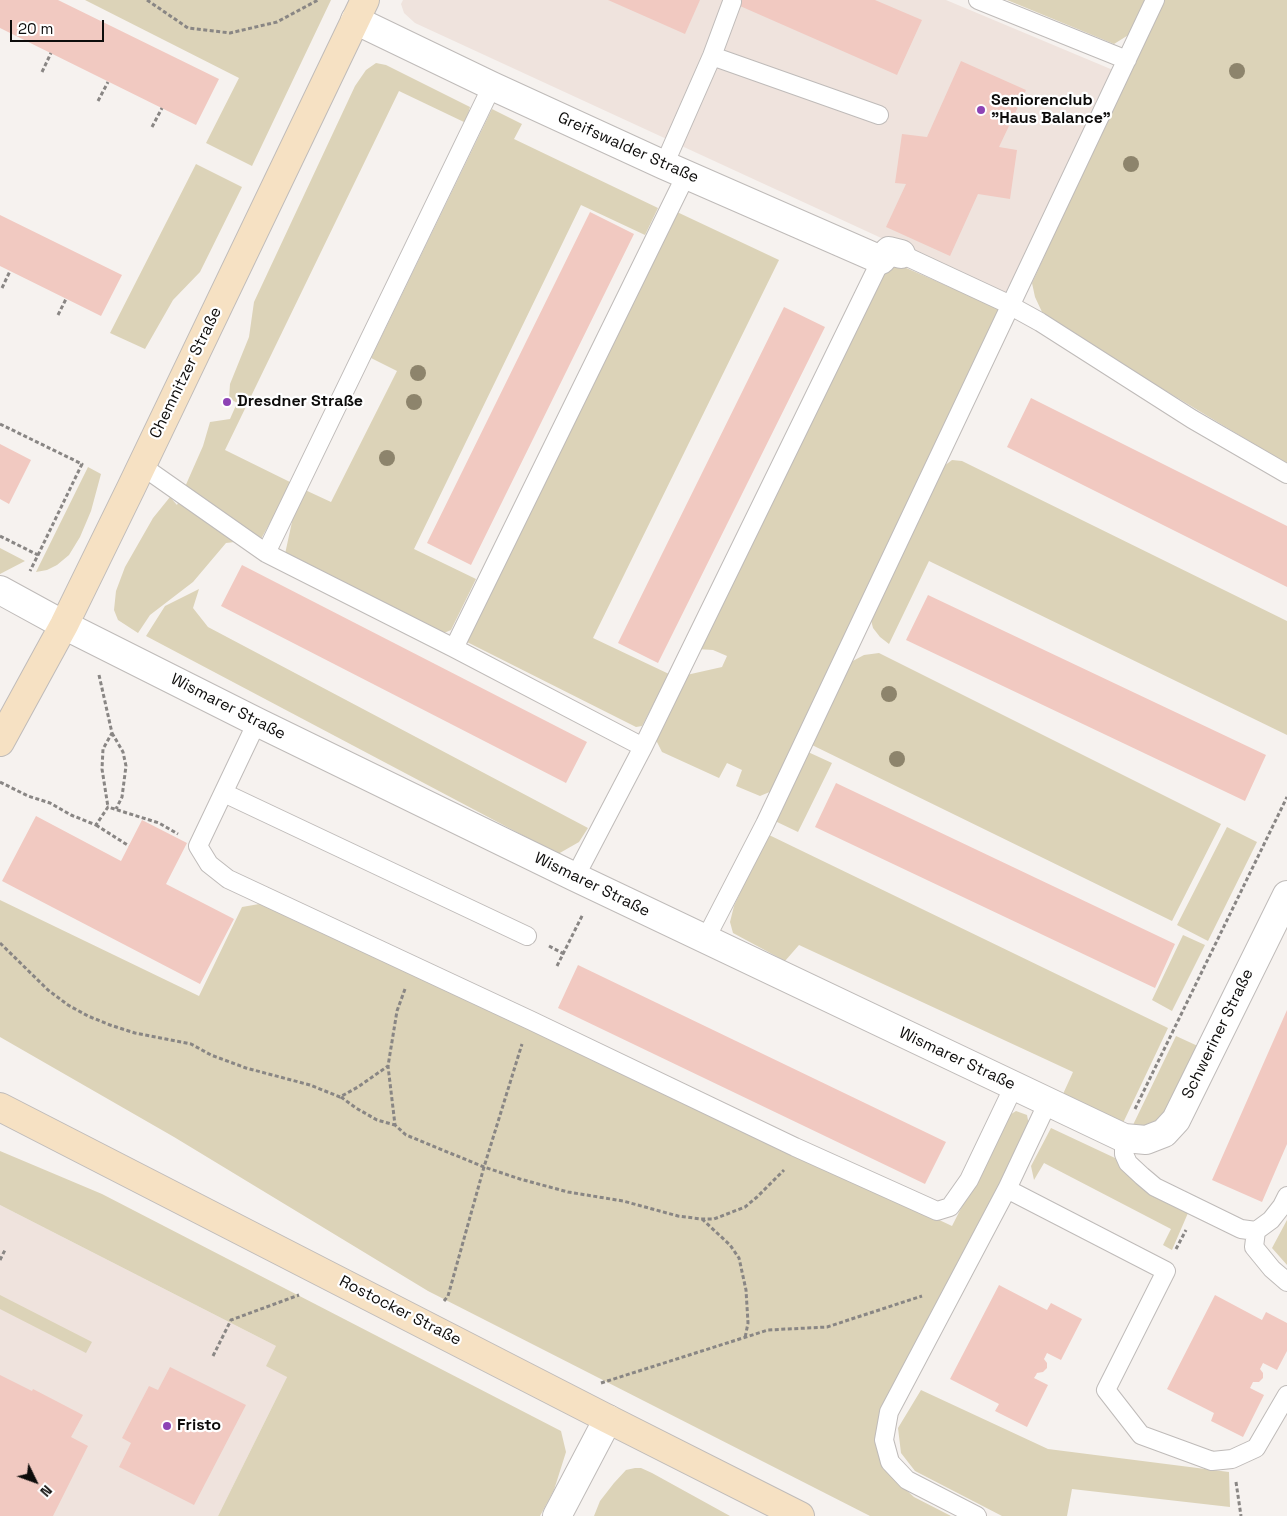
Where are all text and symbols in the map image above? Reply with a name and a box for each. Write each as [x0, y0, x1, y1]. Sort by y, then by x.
scale bar [12, 10, 106, 42]
text: 20 m [18, 19, 53, 38]
place label: Seniorenclub "Haus Balance" [991, 91, 1111, 129]
marker: Seniorenclub "Haus Balance" [975, 104, 987, 116]
street label: Greifswalder Straße [555, 108, 701, 188]
street label: Chemnitzer Straße [146, 304, 226, 442]
place label: Dresdner Straße [237, 392, 363, 412]
marker: Dresdner Straße [221, 396, 233, 408]
street label: Wismarer Straße [167, 670, 289, 744]
street label: Wismarer Straße [531, 849, 653, 921]
street label: Schweriner Straße [1178, 966, 1258, 1102]
street label: Wismarer Straße [896, 1024, 1018, 1094]
street label: Rostocker Straße [336, 1272, 464, 1350]
place label: Fristo [177, 1416, 221, 1436]
marker: Fristo [161, 1420, 173, 1432]
north arrow [10, 1456, 60, 1506]
text: N [36, 1482, 56, 1501]

